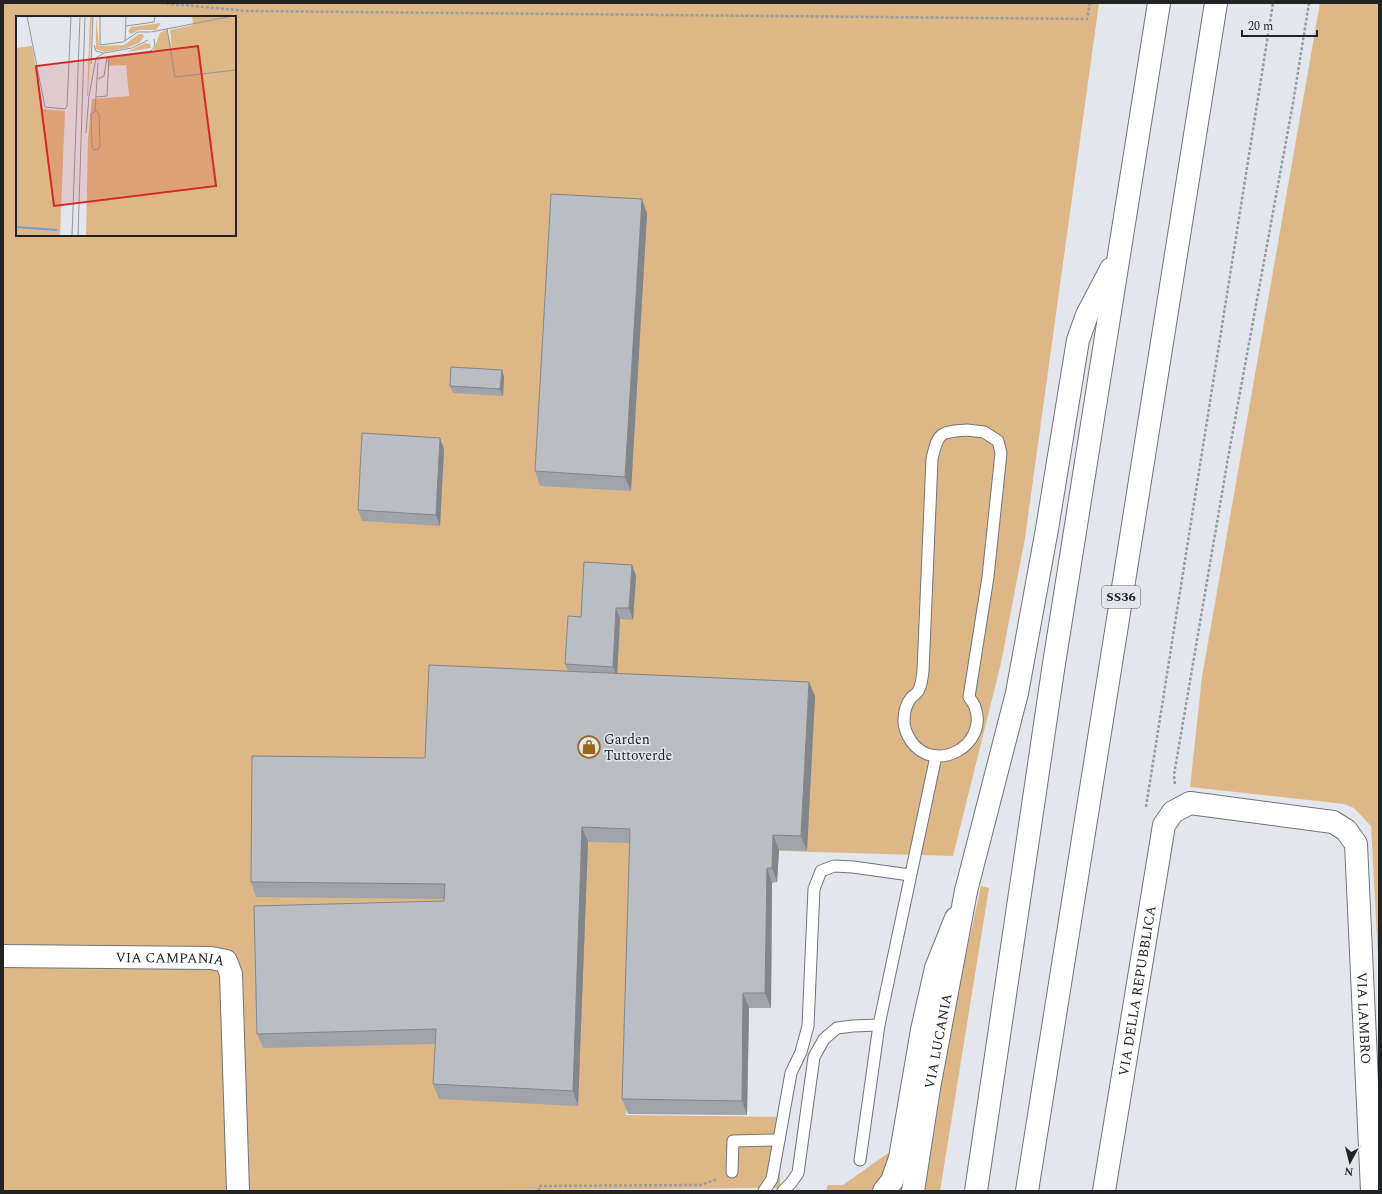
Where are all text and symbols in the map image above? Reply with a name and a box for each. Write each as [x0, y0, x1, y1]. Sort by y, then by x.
scale bar [1242, 12, 1317, 38]
inset map [16, 16, 236, 236]
text: 20 m [1248, 17, 1273, 36]
road number: SS36 [1102, 586, 1140, 608]
place label: Garden Tuttoverde [604, 729, 673, 766]
shop icon: Garden Tuttoverde [576, 734, 602, 760]
street label: VIA DELLA REPUBBLICA [1113, 903, 1161, 1078]
street label: VIA CAMPANIA [115, 947, 227, 971]
street label: VIA LAMBRO [1351, 972, 1377, 1065]
street label: VIA LUCANIA [919, 991, 957, 1091]
north arrow [1330, 1142, 1370, 1182]
text: N [1343, 1162, 1354, 1180]

